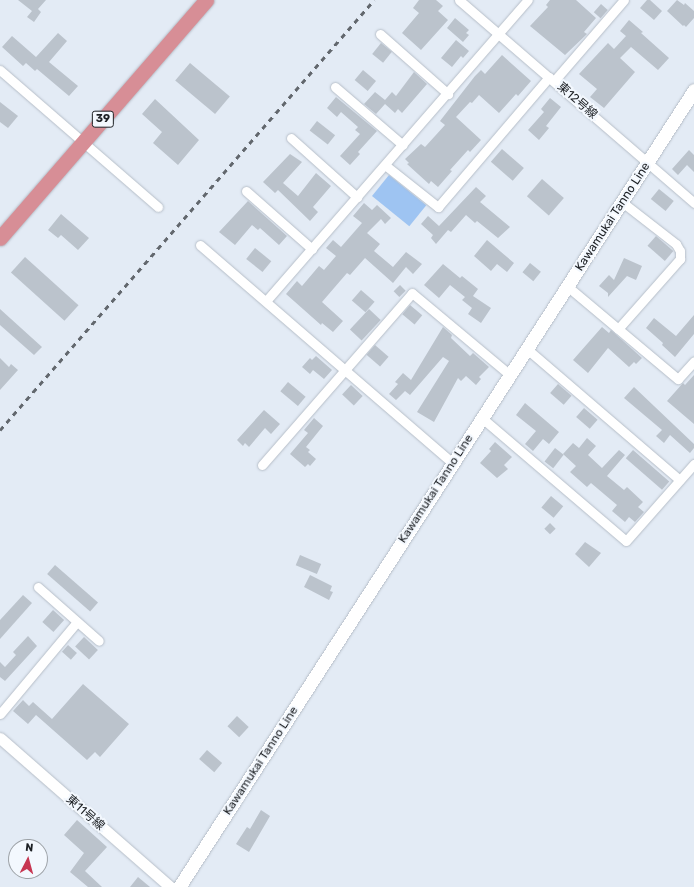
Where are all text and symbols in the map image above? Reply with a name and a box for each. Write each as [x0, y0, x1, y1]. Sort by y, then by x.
street label: 東12号線 [554, 80, 600, 122]
road number: 39 [91, 110, 115, 128]
street label: Kawamukai Tanno Line [572, 160, 654, 274]
street label: Kawamukai Tanno Line [395, 432, 477, 546]
street label: Kawamukai Tanno Line [220, 704, 302, 818]
street label: 東11号線 [63, 792, 107, 834]
north arrow [8, 839, 48, 879]
text: N [25, 841, 34, 854]

